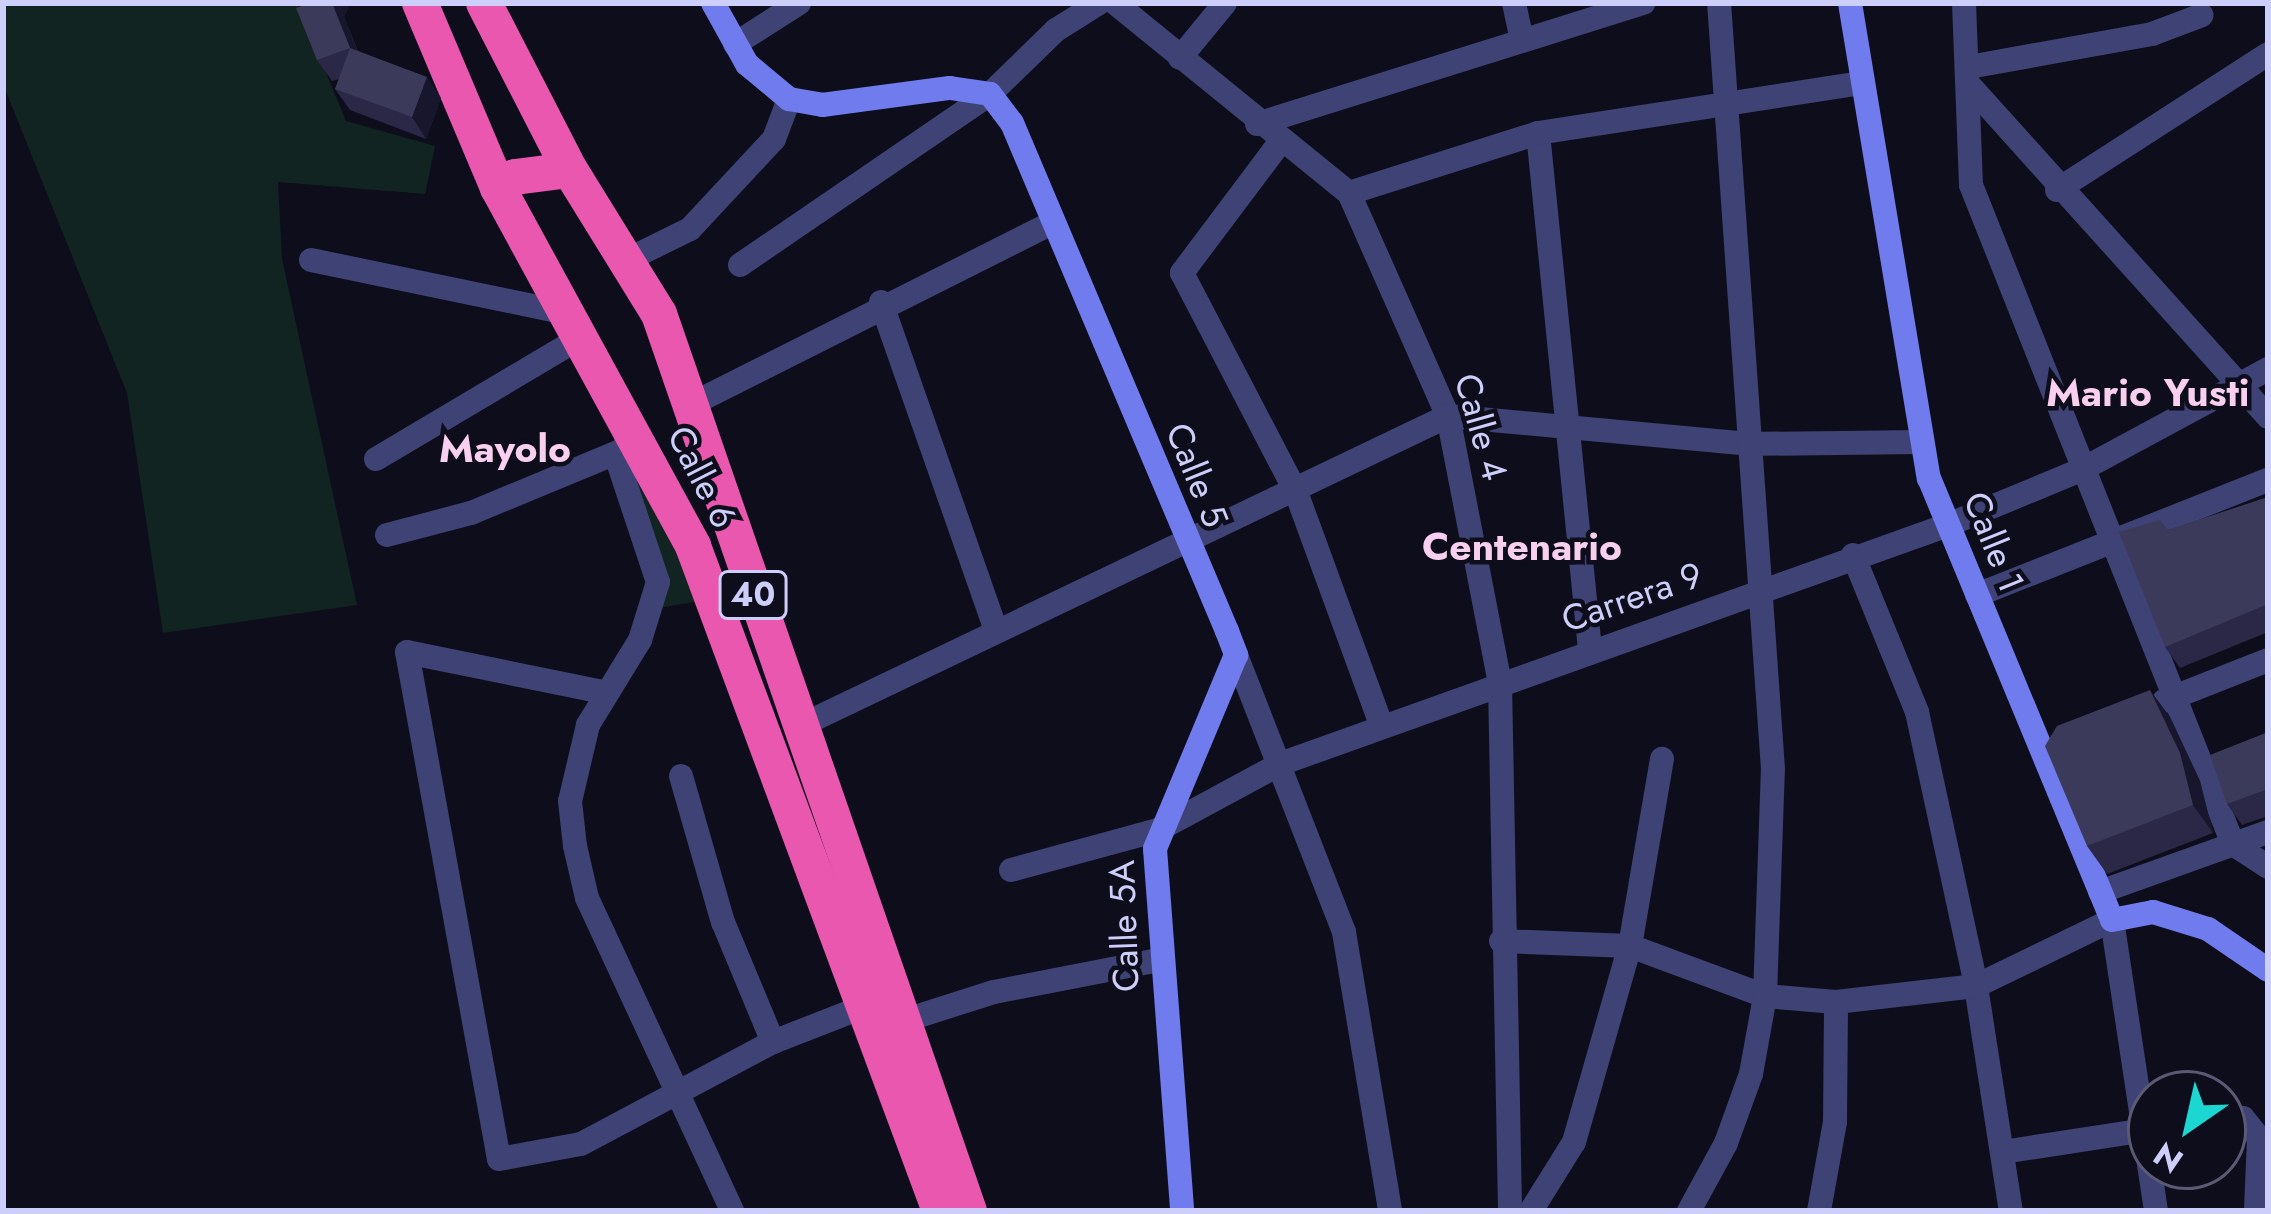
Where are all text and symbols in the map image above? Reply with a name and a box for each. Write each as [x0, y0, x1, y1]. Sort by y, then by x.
street label: Calle 4 [1445, 369, 1517, 485]
district label: Mario Yusti [2046, 370, 2250, 416]
street label: Calle 5 [1157, 417, 1237, 533]
street label: Calle 6 [658, 419, 746, 535]
district label: Mayolo [439, 426, 571, 472]
street label: Calle 1 [1954, 486, 2034, 598]
district label: Centenario [1422, 524, 1622, 570]
street label: Carrera 9 [1556, 553, 1708, 641]
road number: 40 [717, 568, 789, 622]
street label: Calle 5A [1100, 859, 1148, 993]
north arrow [2127, 1070, 2247, 1190]
text: N [2144, 1131, 2192, 1185]

